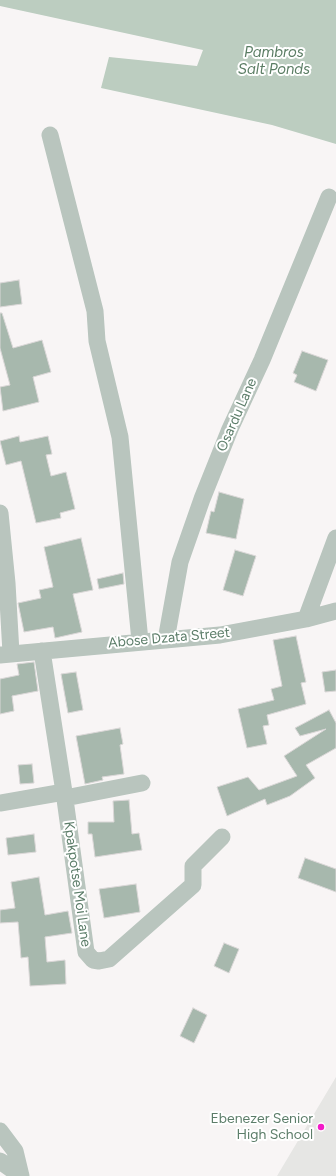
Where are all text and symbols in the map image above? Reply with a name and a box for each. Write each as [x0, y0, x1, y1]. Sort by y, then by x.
water label: Pambros Salt Ponds [238, 44, 310, 79]
street label: Osardu Lane [213, 376, 261, 454]
street label: Abose Dzata Street [107, 624, 231, 652]
street label: Kpakpotse Moi Lane [60, 820, 94, 948]
place label: Ebenezer Senior High School [211, 1111, 313, 1144]
marker: Ebenezer Senior High School [316, 1122, 326, 1132]

